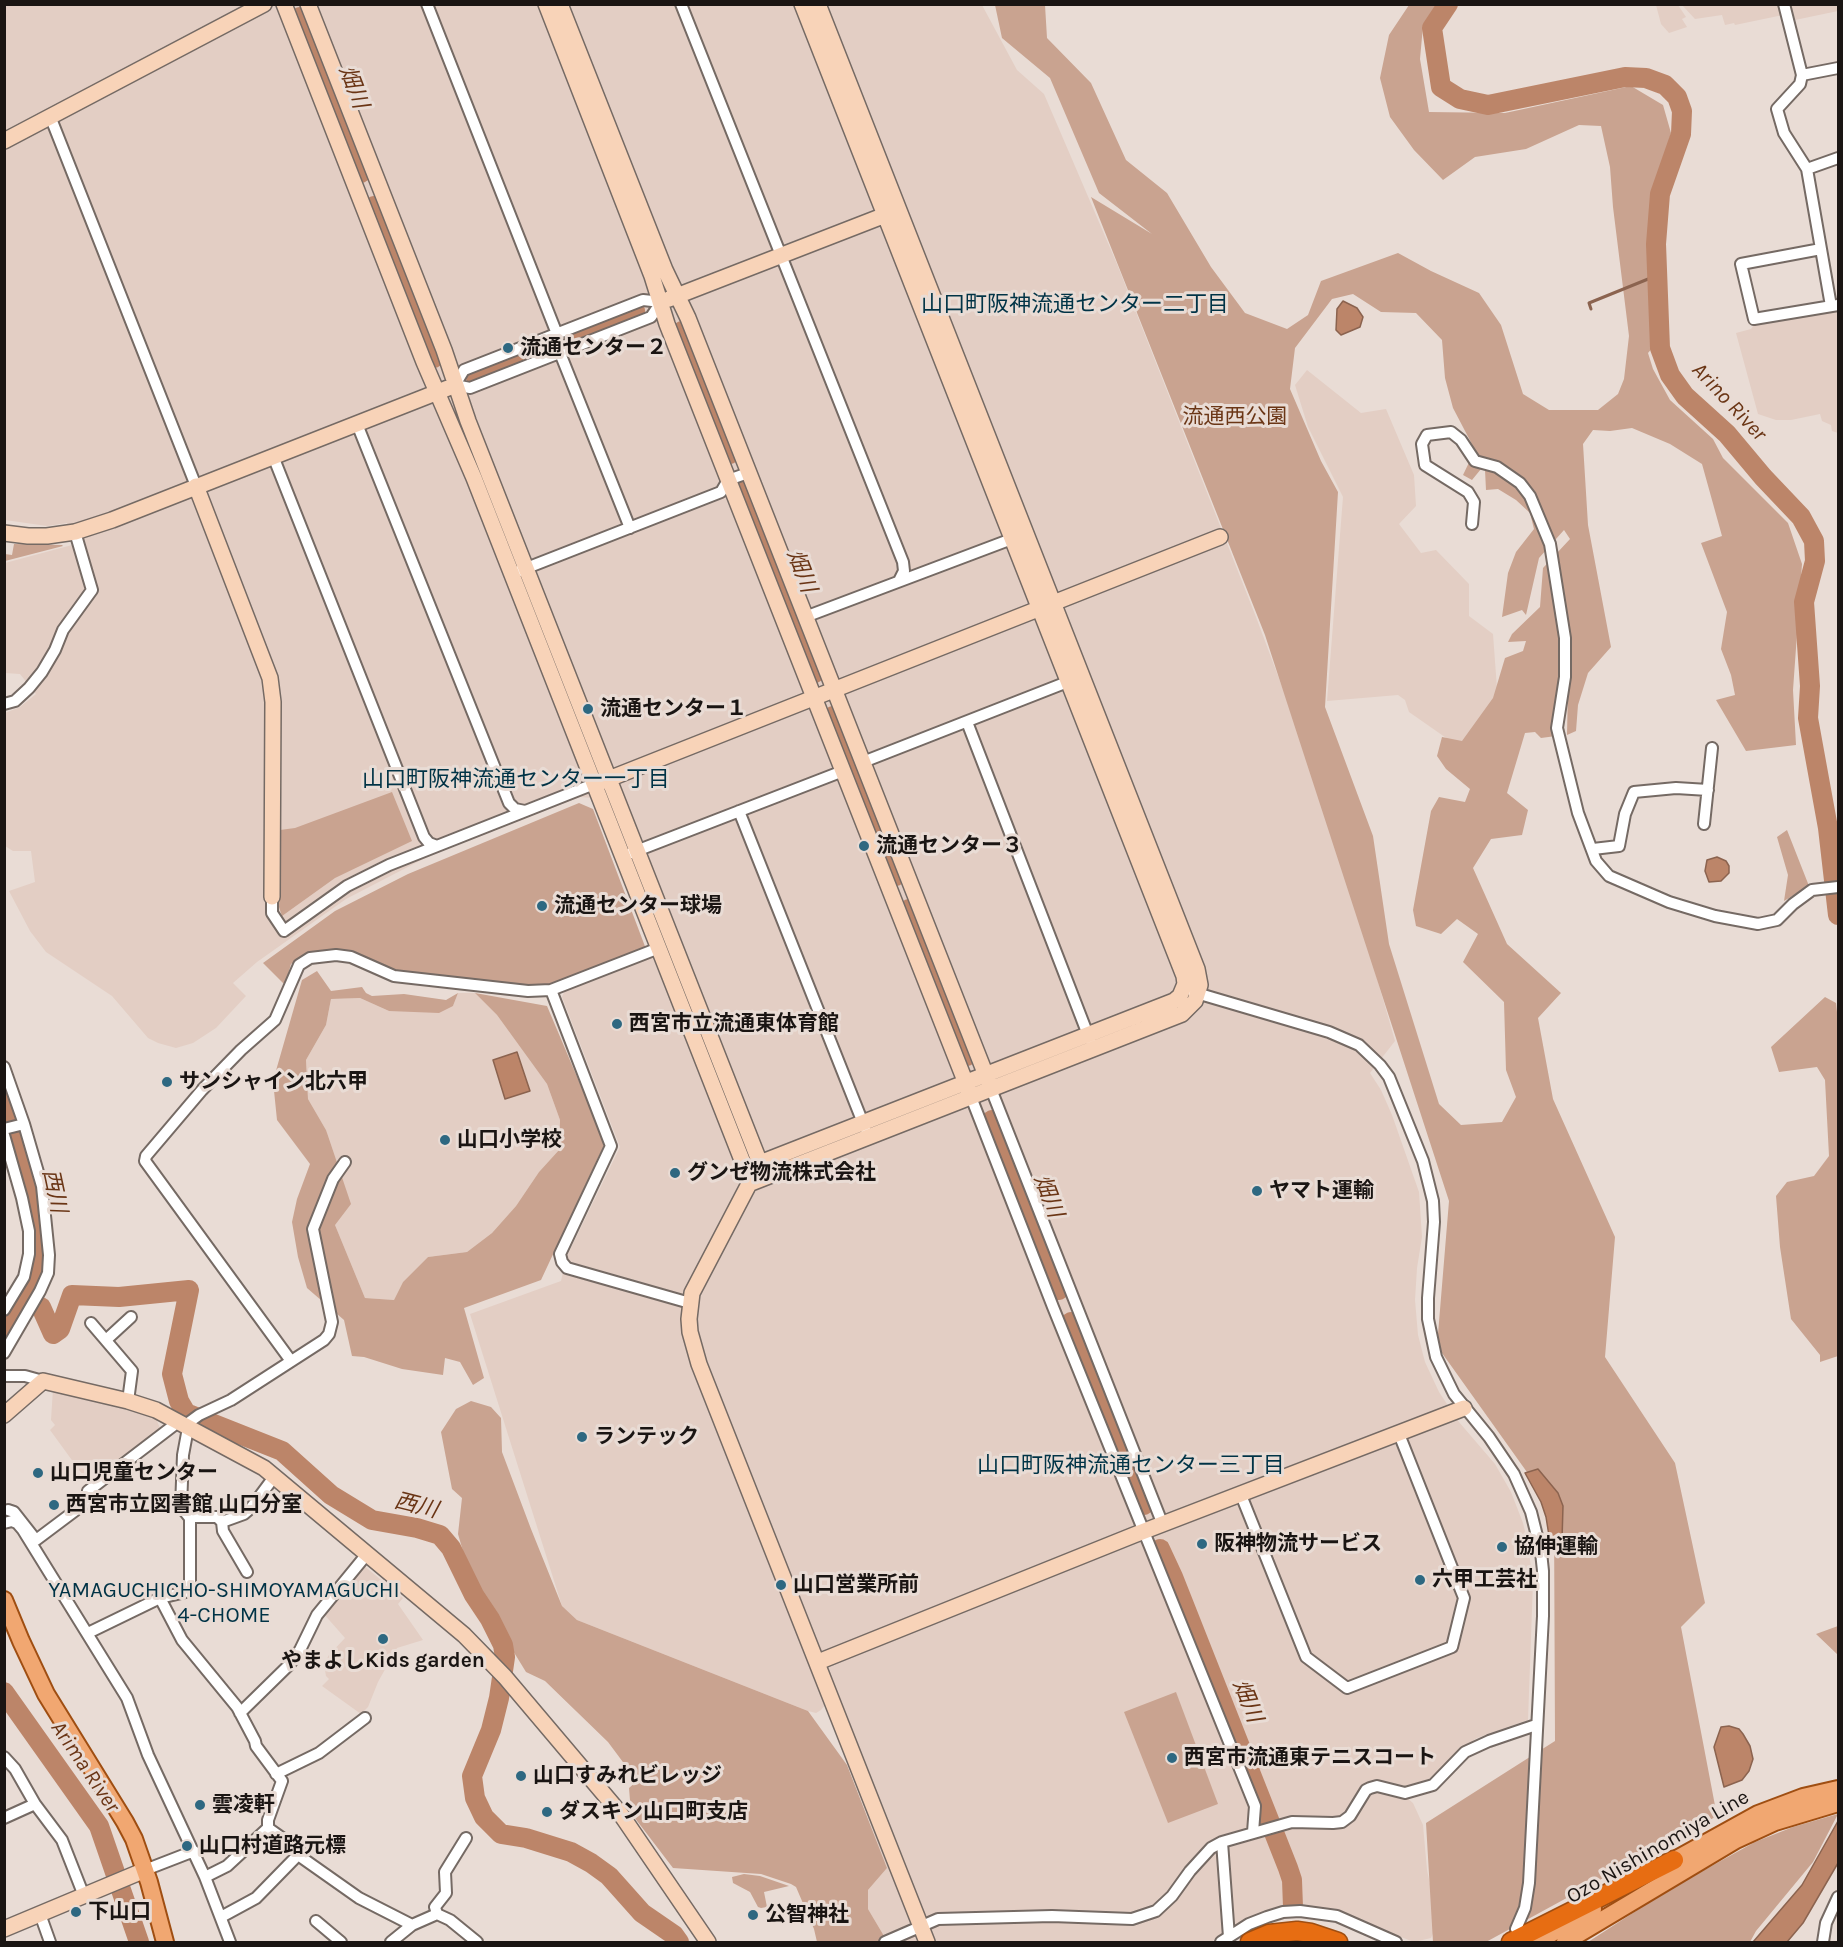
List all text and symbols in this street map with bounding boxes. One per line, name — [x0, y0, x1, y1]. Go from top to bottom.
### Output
water label: 畑川 — [333, 62, 373, 112]
district label: 山口町阪神流通センター二丁目 — [921, 292, 1229, 318]
place label: 流通センター２ — [520, 335, 667, 361]
marker: 流通センター２ — [501, 341, 515, 355]
water label: Arino River — [1686, 357, 1772, 447]
park label: 流通西公園 — [1183, 404, 1287, 430]
water label: 畑川 — [781, 546, 821, 596]
place label: 流通センター１ — [600, 696, 747, 722]
marker: 流通センター１ — [581, 702, 595, 716]
district label: 山口町阪神流通センター一丁目 — [362, 767, 670, 793]
place label: 流通センター３ — [876, 833, 1023, 859]
marker: 流通センター３ — [857, 839, 871, 853]
place label: 流通センター球場 — [554, 893, 722, 919]
marker: 流通センター球場 — [535, 899, 549, 913]
place label: 西宮市立流通東体育館 — [629, 1011, 839, 1037]
marker: 西宮市立流通東体育館 — [610, 1017, 624, 1031]
place label: サンシャイン北六甲 — [179, 1069, 368, 1095]
marker: サンシャイン北六甲 — [160, 1075, 174, 1089]
place label: 山口小学校 — [457, 1127, 562, 1153]
marker: 山口小学校 — [438, 1133, 452, 1147]
place label: グンゼ物流株式会社 — [687, 1160, 876, 1186]
marker: グンゼ物流株式会社 — [668, 1166, 682, 1180]
water label: 西川 — [37, 1167, 71, 1215]
water label: 畑川 — [1028, 1171, 1068, 1221]
place label: ヤマト運輸 — [1269, 1178, 1374, 1204]
marker: ヤマト運輸 — [1250, 1184, 1264, 1198]
place label: ランテック — [594, 1424, 699, 1450]
marker: ランテック — [575, 1430, 589, 1444]
district label: 山口町阪神流通センター三丁目 — [977, 1453, 1285, 1479]
place label: 山口児童センター — [50, 1460, 218, 1486]
marker: 山口児童センター — [31, 1466, 45, 1480]
water label: 西川 — [391, 1488, 441, 1524]
place label: 西宮市立図書館 山口分室 — [66, 1492, 302, 1518]
marker: 西宮市立図書館 山口分室 — [47, 1498, 61, 1512]
place label: 阪神物流サービス — [1214, 1531, 1382, 1557]
place label: 協伸運輸 — [1514, 1534, 1598, 1560]
marker: 阪神物流サービス — [1195, 1537, 1209, 1551]
marker: 協伸運輸 — [1495, 1540, 1509, 1554]
place label: 六甲工芸社 — [1432, 1567, 1537, 1593]
place label: 山口営業所前 — [793, 1572, 919, 1598]
marker: 六甲工芸社 — [1413, 1573, 1427, 1587]
district label: YAMAGUCHICHO-SHIMOYAMAGUCHI 4-CHOME — [28, 1578, 420, 1630]
marker: 山口営業所前 — [774, 1578, 788, 1592]
marker: やまよしKids garden — [376, 1632, 390, 1646]
place label: やまよしKids garden — [281, 1648, 485, 1674]
water label: 畑川 — [1227, 1676, 1267, 1726]
water label: Arima River — [45, 1716, 125, 1818]
place label: 西宮市流通東テニスコート — [1184, 1745, 1436, 1771]
marker: 西宮市流通東テニスコート — [1165, 1751, 1179, 1765]
place label: 山口すみれビレッジ — [533, 1763, 722, 1789]
marker: 山口すみれビレッジ — [514, 1769, 528, 1783]
street label: Ozo Nishinomiya Line — [1562, 1784, 1754, 1910]
place label: 雲凌軒 — [212, 1792, 275, 1818]
marker: 雲凌軒 — [193, 1798, 207, 1812]
place label: ダスキン山口町支店 — [559, 1799, 748, 1825]
marker: ダスキン山口町支店 — [540, 1805, 554, 1819]
place label: 山口村道路元標 — [199, 1833, 346, 1859]
marker: 山口村道路元標 — [180, 1839, 194, 1853]
place label: 下山口 — [88, 1899, 151, 1925]
place label: 公智神社 — [765, 1902, 849, 1928]
marker: 下山口 — [69, 1905, 83, 1919]
marker: 公智神社 — [746, 1908, 760, 1922]

